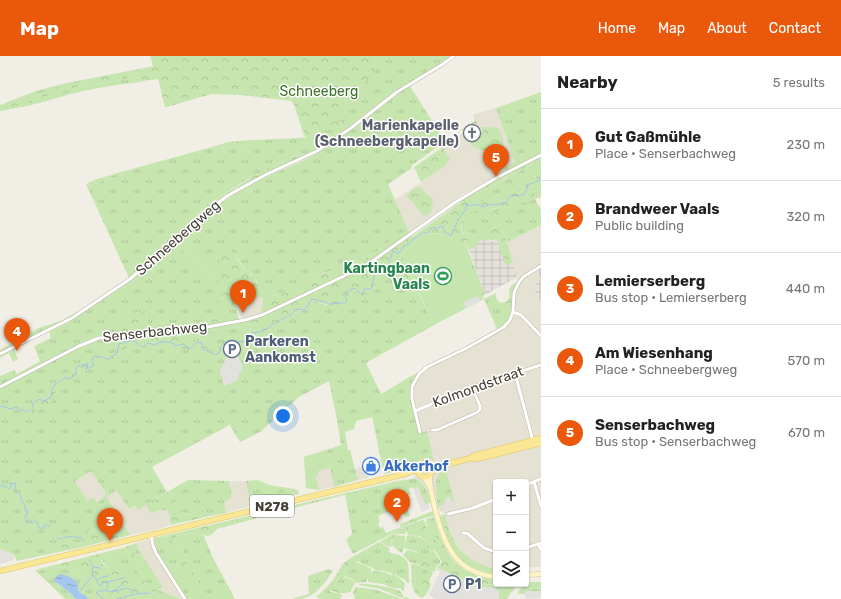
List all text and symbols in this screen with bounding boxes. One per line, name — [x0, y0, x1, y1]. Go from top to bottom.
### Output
text: Map — [20, 17, 59, 40]
text: Home — [598, 20, 636, 37]
text: Map — [658, 20, 685, 37]
text: About — [707, 20, 747, 37]
text: Contact — [769, 20, 821, 37]
text: Nearby — [557, 72, 618, 92]
text: 5 results — [773, 75, 825, 90]
park label: Schneeberg — [280, 83, 358, 100]
place label: Marienkapelle (Schneebergkapelle) — [315, 117, 459, 150]
church icon: Marienkapelle (Schneebergkapelle) — [462, 123, 482, 143]
text: Gut Gaßmühle — [595, 128, 701, 146]
text: 1 — [567, 137, 573, 152]
text: 230 m — [787, 137, 825, 152]
pin: 5 — [483, 144, 509, 177]
text: Place · Senserbachweg — [595, 146, 736, 161]
street label: Schneebergweg — [132, 197, 224, 279]
text: Brandweer Vaals — [595, 200, 719, 218]
text: 2 — [566, 209, 574, 224]
text: 320 m — [787, 209, 825, 224]
text: Public building — [595, 218, 684, 233]
place label: Kartingbaan Vaals — [343, 260, 430, 293]
sports icon: Kartingbaan Vaals — [433, 266, 453, 286]
text: Lemierserberg — [595, 272, 705, 290]
pin: 1 — [230, 280, 256, 313]
text: 3 — [566, 281, 574, 296]
text: 440 m — [786, 281, 825, 296]
text: Bus stop · Lemierserberg — [595, 290, 747, 305]
pin: 4 — [4, 318, 30, 351]
street label: Senserbachweg — [102, 318, 208, 346]
place label: Parkeren Aankomst — [245, 333, 316, 366]
parking icon: Parkeren Aankomst — [222, 339, 242, 359]
text: Am Wiesenhang — [595, 344, 713, 362]
text: 4 — [566, 353, 574, 368]
text: 570 m — [788, 353, 825, 368]
text: Place · Schneebergweg — [595, 362, 737, 377]
street label: Kolmondstraat — [430, 363, 526, 411]
your location — [273, 406, 293, 426]
text: Senserbachweg — [595, 416, 715, 434]
text: 5 — [566, 425, 574, 440]
text: 670 m — [788, 425, 825, 440]
text: Bus stop · Senserbachweg — [595, 434, 756, 449]
shop icon: Akkerhof — [361, 456, 381, 476]
place label: Akkerhof — [384, 458, 449, 475]
map controls — [493, 479, 529, 587]
button: + — [493, 479, 529, 515]
pin: 2 — [384, 489, 410, 522]
road number: N278 — [250, 495, 294, 517]
pin: 3 — [97, 508, 123, 541]
button: − — [493, 515, 529, 551]
button: layers — [493, 551, 529, 587]
parking icon: P1 — [442, 574, 462, 594]
place label: P1 — [465, 576, 481, 593]

